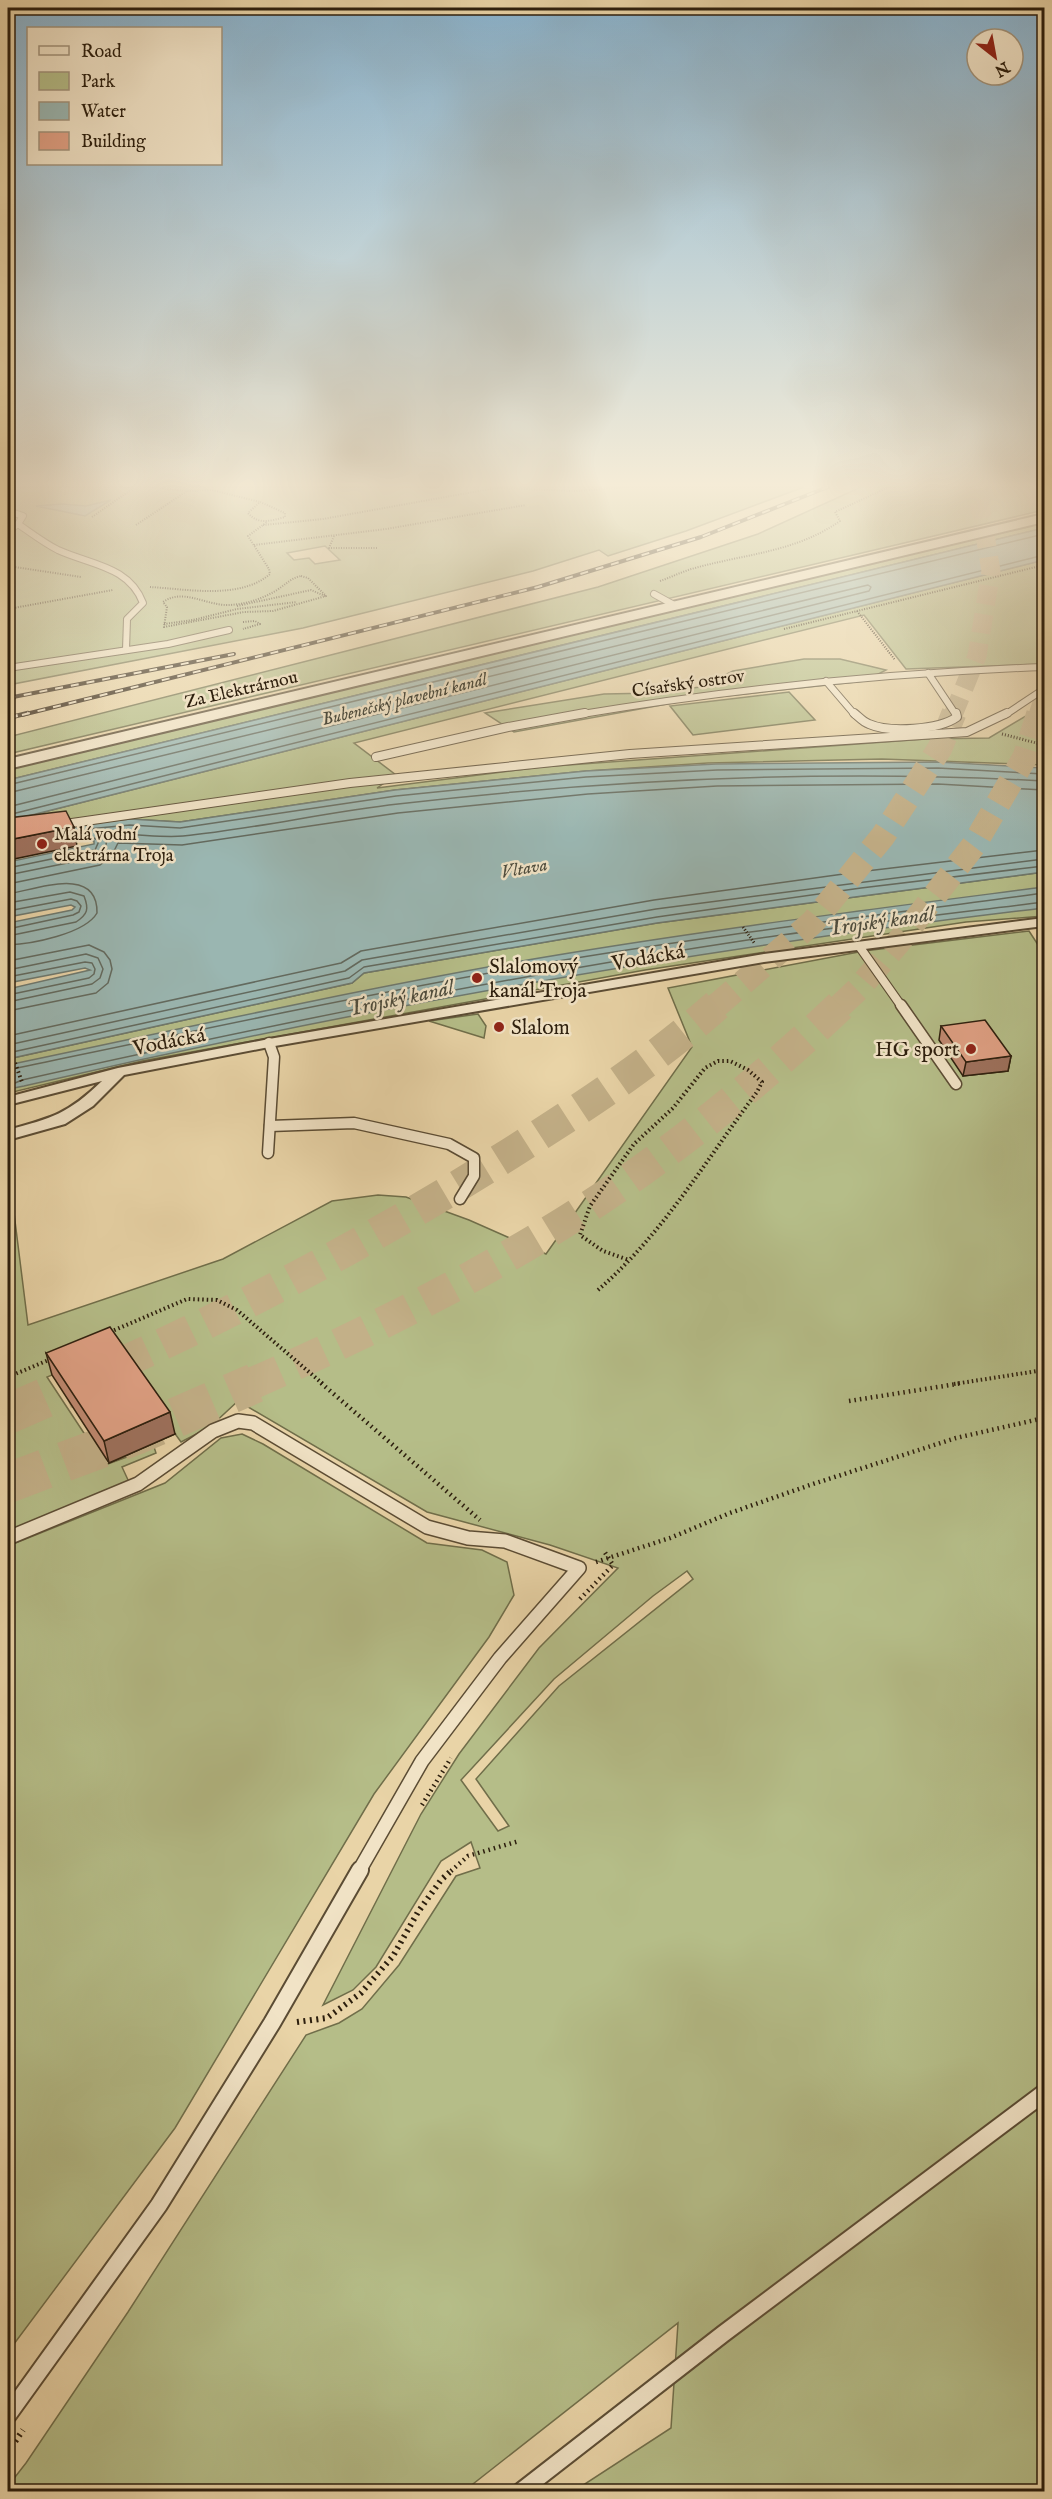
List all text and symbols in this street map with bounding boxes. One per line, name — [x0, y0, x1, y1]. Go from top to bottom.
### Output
legend — [27, 27, 222, 165]
north arrow — [965, 27, 1025, 87]
text: Road — [81, 41, 122, 64]
text: N — [990, 55, 1014, 80]
text: Park — [81, 71, 116, 94]
text: Water — [81, 101, 126, 124]
text: Building — [81, 131, 146, 154]
street label: Císařský ostrov — [630, 665, 747, 704]
street label: Za Elektrárnou — [183, 666, 300, 715]
water label: Bubenečský plavební kanál — [320, 668, 491, 732]
place label: Malá vodní elektrárna Troja — [54, 824, 174, 868]
marker: Malá vodní elektrárna Troja — [35, 837, 49, 851]
water label: Vltava — [499, 854, 549, 885]
water label: Trojský kanál — [825, 900, 938, 943]
street label: Vodácká — [609, 939, 688, 978]
place label: Slalomový kanál Troja — [489, 954, 588, 1005]
marker: Slalomový kanál Troja — [470, 971, 484, 985]
water label: Trojský kanál — [345, 974, 458, 1024]
place label: Slalom — [511, 1015, 570, 1042]
marker: Slalom — [492, 1020, 506, 1034]
street label: Vodácká — [130, 1022, 209, 1063]
place label: HG sport — [875, 1037, 959, 1064]
marker: HG sport — [964, 1042, 978, 1056]

